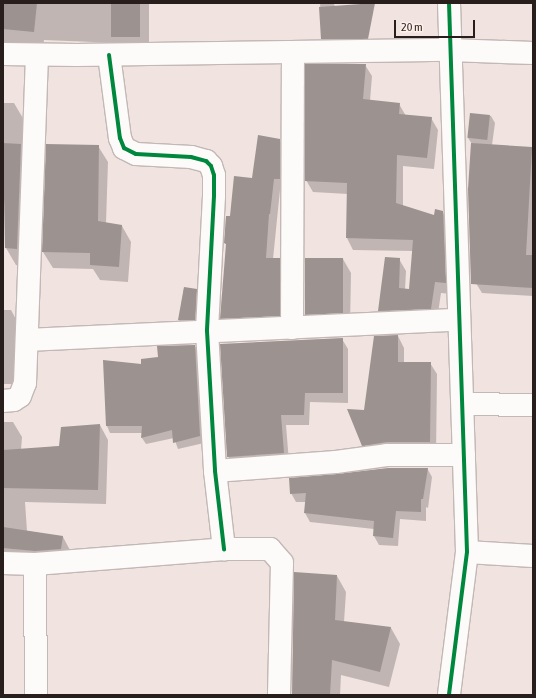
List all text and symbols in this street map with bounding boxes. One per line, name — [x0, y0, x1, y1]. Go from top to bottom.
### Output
scale bar — [396, 12, 477, 38]
text: 20 m — [401, 20, 423, 34]

